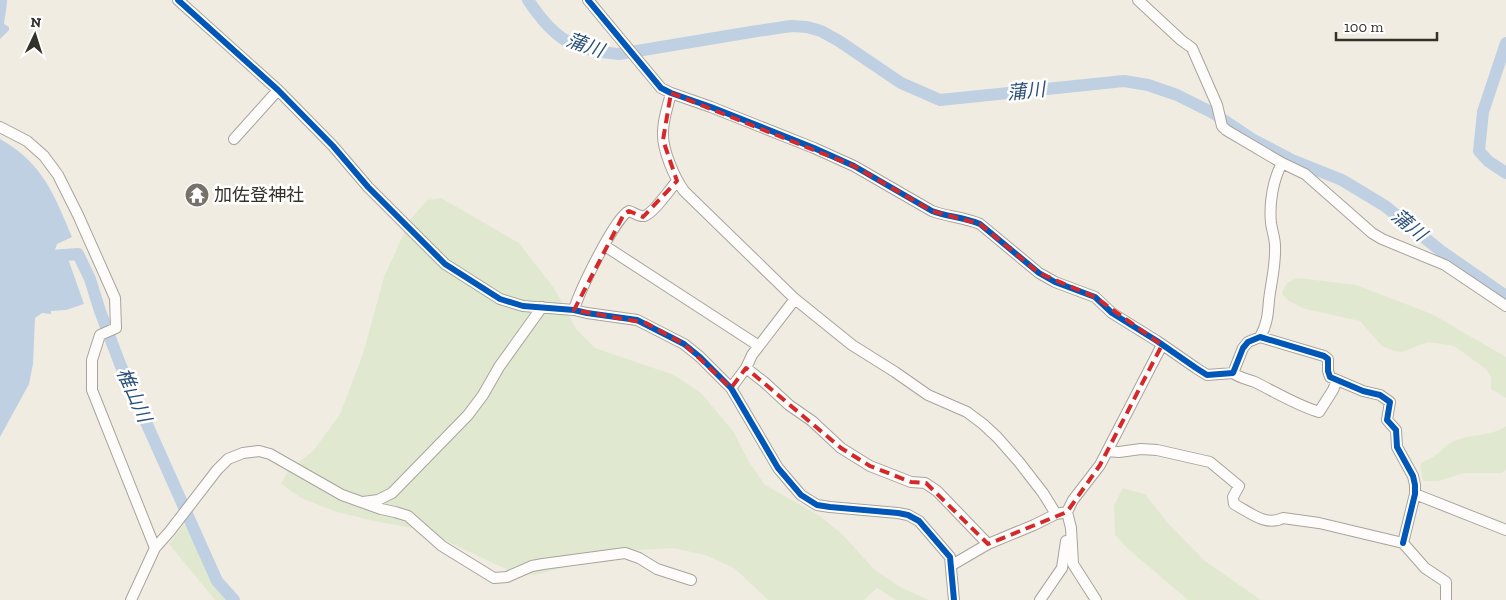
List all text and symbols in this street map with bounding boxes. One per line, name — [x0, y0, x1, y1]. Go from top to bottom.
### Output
north arrow — [10, 10, 60, 60]
scale bar — [1336, 10, 1437, 42]
text: N — [30, 14, 42, 31]
text: 100 m — [1344, 18, 1383, 36]
water label: 蒲川 — [563, 28, 609, 63]
water label: 蒲川 — [1006, 77, 1048, 104]
temple icon: 加佐登神社 — [184, 182, 210, 208]
place label: 加佐登神社 — [214, 184, 304, 206]
water label: 蒲川 — [1387, 204, 1433, 247]
water label: 椎山川 — [112, 364, 157, 428]

